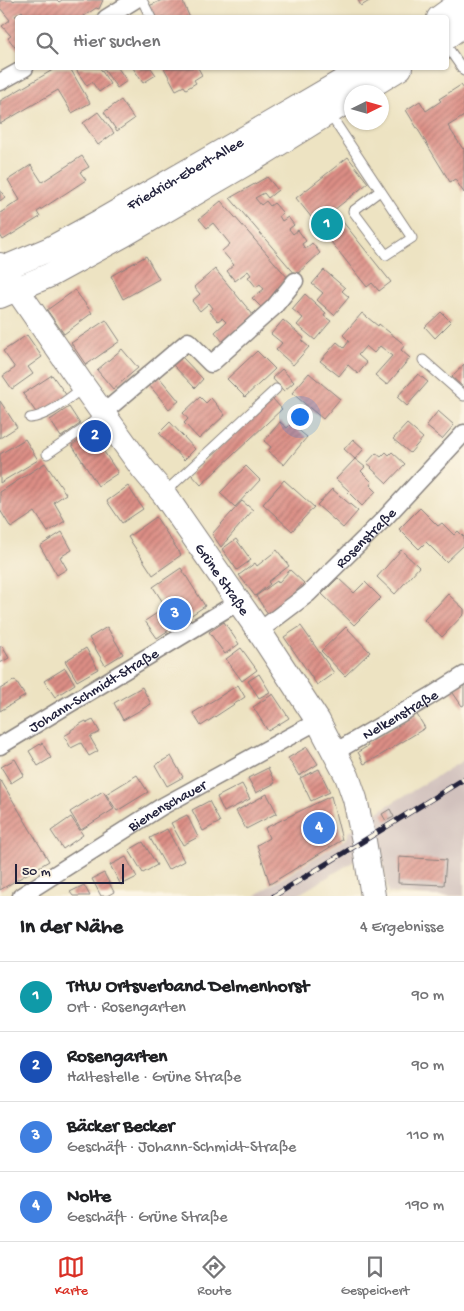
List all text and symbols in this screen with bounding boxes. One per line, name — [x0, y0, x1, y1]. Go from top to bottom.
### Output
search box — [15, 15, 449, 70]
icon: search — [33, 29, 61, 57]
text: Hier suchen — [73, 31, 160, 54]
north arrow — [344, 85, 389, 130]
street label: Friedrich-Ebert-Allee — [123, 134, 247, 216]
pin: 1 — [311, 205, 343, 243]
your location — [287, 404, 313, 430]
pin: 2 — [79, 417, 111, 455]
street label: Rosenstraße — [333, 505, 401, 573]
street label: Grüne Straße — [190, 540, 253, 620]
pin: 3 — [159, 595, 191, 633]
street label: Johann-Schmidt-Straße — [26, 645, 163, 737]
street label: Nelkenstraße — [360, 686, 442, 745]
street label: Bienenschauer — [124, 776, 212, 837]
pin: 4 — [303, 809, 335, 847]
scale bar — [15, 861, 124, 884]
text: 50 m — [22, 864, 51, 881]
text: In der Nähe — [20, 916, 123, 941]
text: 4 Ergebnisse — [360, 919, 444, 938]
text: THW Ortsverband Delmenhorst — [67, 976, 309, 999]
text: 1 — [33, 987, 39, 1006]
text: 90 m — [412, 987, 444, 1006]
text: Ort · Rosengarten — [67, 999, 186, 1018]
text: Rosengarten — [67, 1046, 167, 1069]
text: 2 — [32, 1057, 40, 1076]
text: 90 m — [412, 1057, 444, 1076]
text: Haltestelle · Grüne Straße — [67, 1069, 241, 1088]
text: Bäcker Becker — [67, 1116, 174, 1139]
text: 3 — [32, 1127, 40, 1146]
text: 110 m — [407, 1127, 444, 1146]
text: Geschäft · Johann-Schmidt-Straße — [67, 1139, 296, 1158]
text: Nolte — [67, 1186, 111, 1209]
text: 4 — [32, 1197, 40, 1216]
text: 190 m — [405, 1197, 444, 1216]
text: Geschäft · Grüne Straße — [67, 1209, 228, 1228]
tab: Karte — [55, 1253, 88, 1300]
tab: Route — [197, 1253, 231, 1300]
tab: Gespeichert — [341, 1253, 409, 1300]

